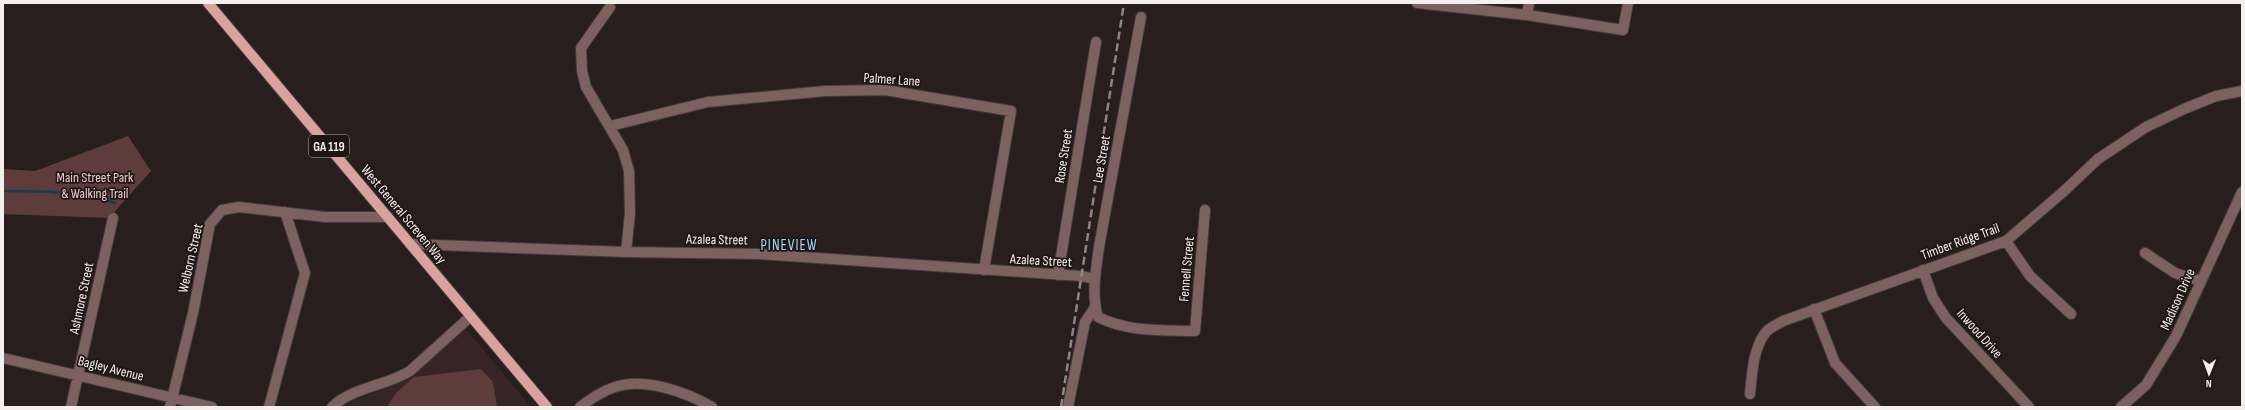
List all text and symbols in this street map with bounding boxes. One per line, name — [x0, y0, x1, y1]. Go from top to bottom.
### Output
street label: Palmer Lane — [863, 69, 921, 90]
street label: Rose Street — [1051, 128, 1076, 184]
street label: Lee Street — [1089, 134, 1114, 184]
road number: GA 119 — [309, 135, 349, 157]
street label: West General Screven Way — [357, 161, 450, 268]
park label: Main Street Park & Walking Trail — [57, 169, 134, 202]
street label: Timber Ridge Trail — [1919, 219, 2002, 264]
street label: Welborn Street — [174, 222, 207, 294]
street label: Azalea Street — [685, 230, 748, 249]
district label: PINEVIEW — [761, 236, 817, 255]
street label: Fennell Street — [1175, 236, 1198, 302]
street label: Azalea Street — [1009, 250, 1072, 271]
street label: Ashmore Street — [65, 261, 97, 337]
street label: Madison Drive — [2156, 266, 2199, 333]
street label: Inwood Drive — [1953, 305, 2006, 362]
street label: Bagley Avenue — [76, 352, 146, 385]
north arrow — [2189, 354, 2229, 394]
text: N — [2206, 377, 2212, 390]

